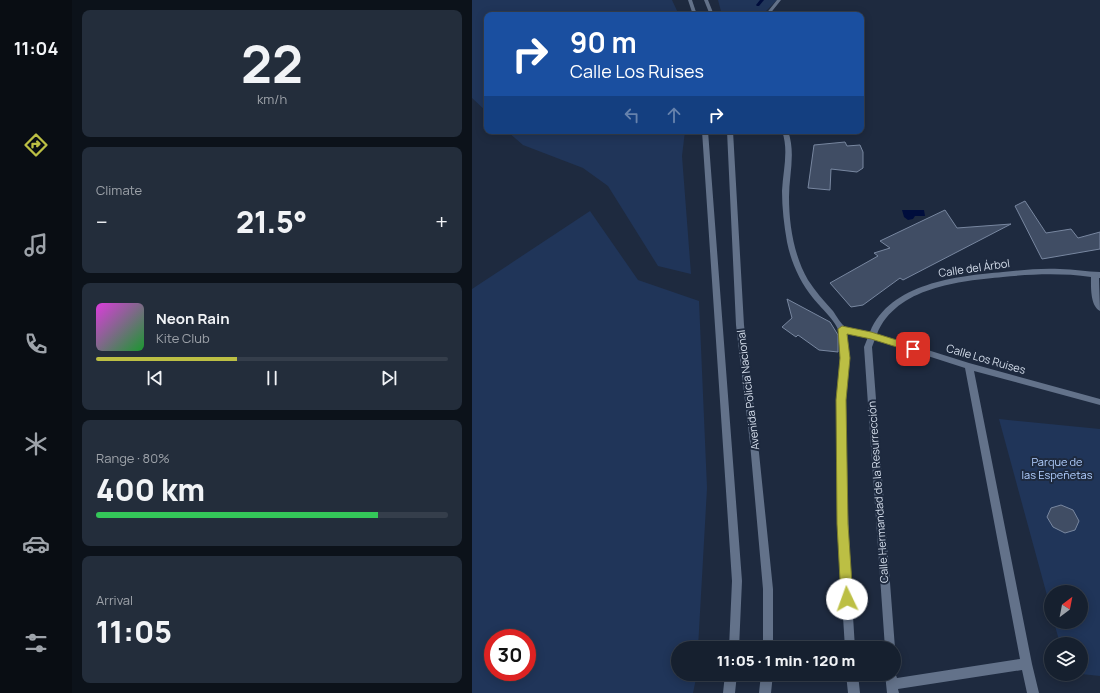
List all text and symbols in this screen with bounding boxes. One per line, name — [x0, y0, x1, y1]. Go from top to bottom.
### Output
text: 90 m — [570, 23, 637, 61]
text: 22 — [241, 28, 303, 99]
icon: right — [504, 28, 556, 80]
text: 11:04 — [14, 36, 58, 60]
text: Calle Los Ruises — [570, 59, 704, 83]
text: km/h — [257, 90, 287, 108]
icon: left — [621, 104, 643, 126]
icon: ahead — [663, 104, 685, 126]
icon: right — [705, 104, 727, 126]
icon: directions — [22, 131, 50, 159]
text: Climate — [96, 181, 142, 199]
text: 21.5° — [236, 201, 307, 242]
text: − — [96, 207, 108, 237]
text: + — [435, 207, 448, 237]
icon: music — [22, 231, 50, 259]
street label: Calle del Árbol — [937, 255, 1011, 280]
text: Neon Rain — [156, 308, 230, 329]
text: Kite Club — [156, 329, 210, 347]
street label: Avenida Policía Nacional — [733, 329, 762, 451]
icon: phone — [22, 330, 50, 358]
pin — [896, 332, 930, 366]
icon: arrive — [902, 338, 924, 360]
street label: Calle Los Ruises — [945, 340, 1028, 377]
icon: previous — [144, 367, 166, 389]
icon: pause — [261, 367, 283, 389]
icon: next — [378, 367, 400, 389]
street label: Calle Hermandad de la Resurrección — [864, 401, 891, 584]
icon: climate — [22, 430, 50, 458]
text: Range · 80% — [96, 449, 170, 467]
park label: Parque de las Espeñetas — [1022, 454, 1093, 482]
text: 400 km — [96, 469, 205, 510]
icon: car — [22, 530, 50, 558]
position arrow — [826, 578, 868, 620]
north arrow — [1044, 585, 1088, 629]
map controls — [1044, 585, 1088, 681]
text: Arrival — [96, 591, 133, 609]
text: 11:05 — [96, 611, 172, 652]
icon: filters — [22, 629, 50, 657]
speed limit sign: 30 — [484, 629, 536, 681]
button: layers — [1044, 637, 1088, 681]
text: 11:05 · 1 min · 120 m — [717, 650, 855, 671]

